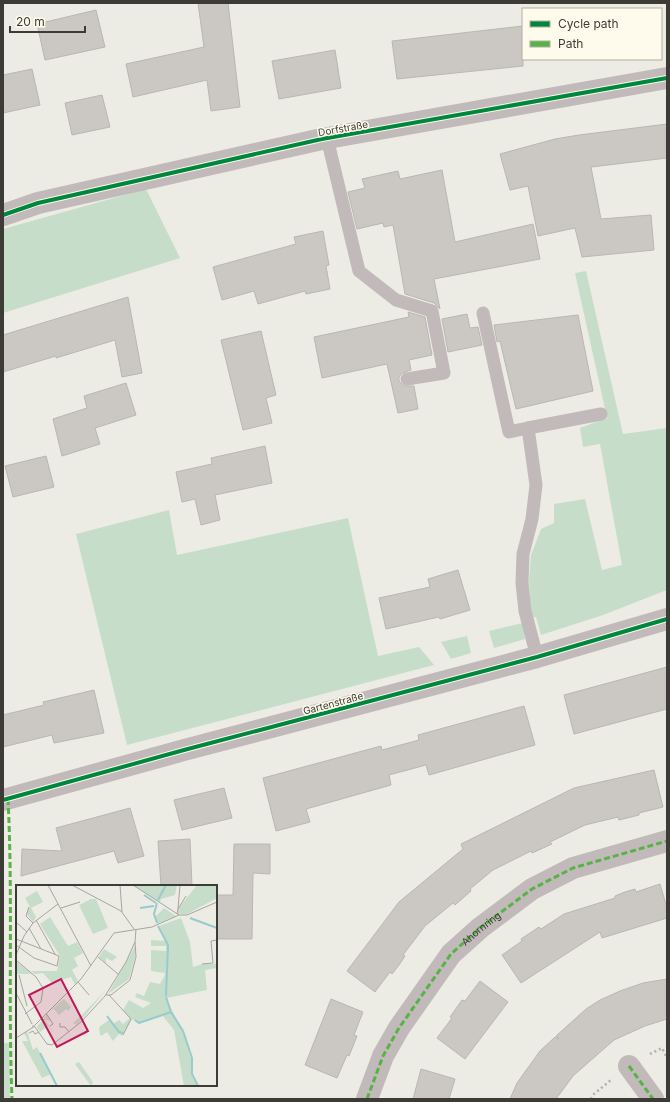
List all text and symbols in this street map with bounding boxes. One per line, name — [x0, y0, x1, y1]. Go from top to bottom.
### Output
scale bar — [10, 8, 85, 34]
legend — [522, 8, 662, 60]
text: 20 m — [16, 14, 45, 29]
text: Cycle path — [558, 16, 619, 31]
text: Path — [558, 36, 583, 51]
street label: Dorfstraße — [317, 118, 369, 138]
street label: Gartenstraße — [302, 689, 365, 717]
inset map — [16, 885, 217, 1086]
street label: Ahornring — [459, 909, 503, 948]

